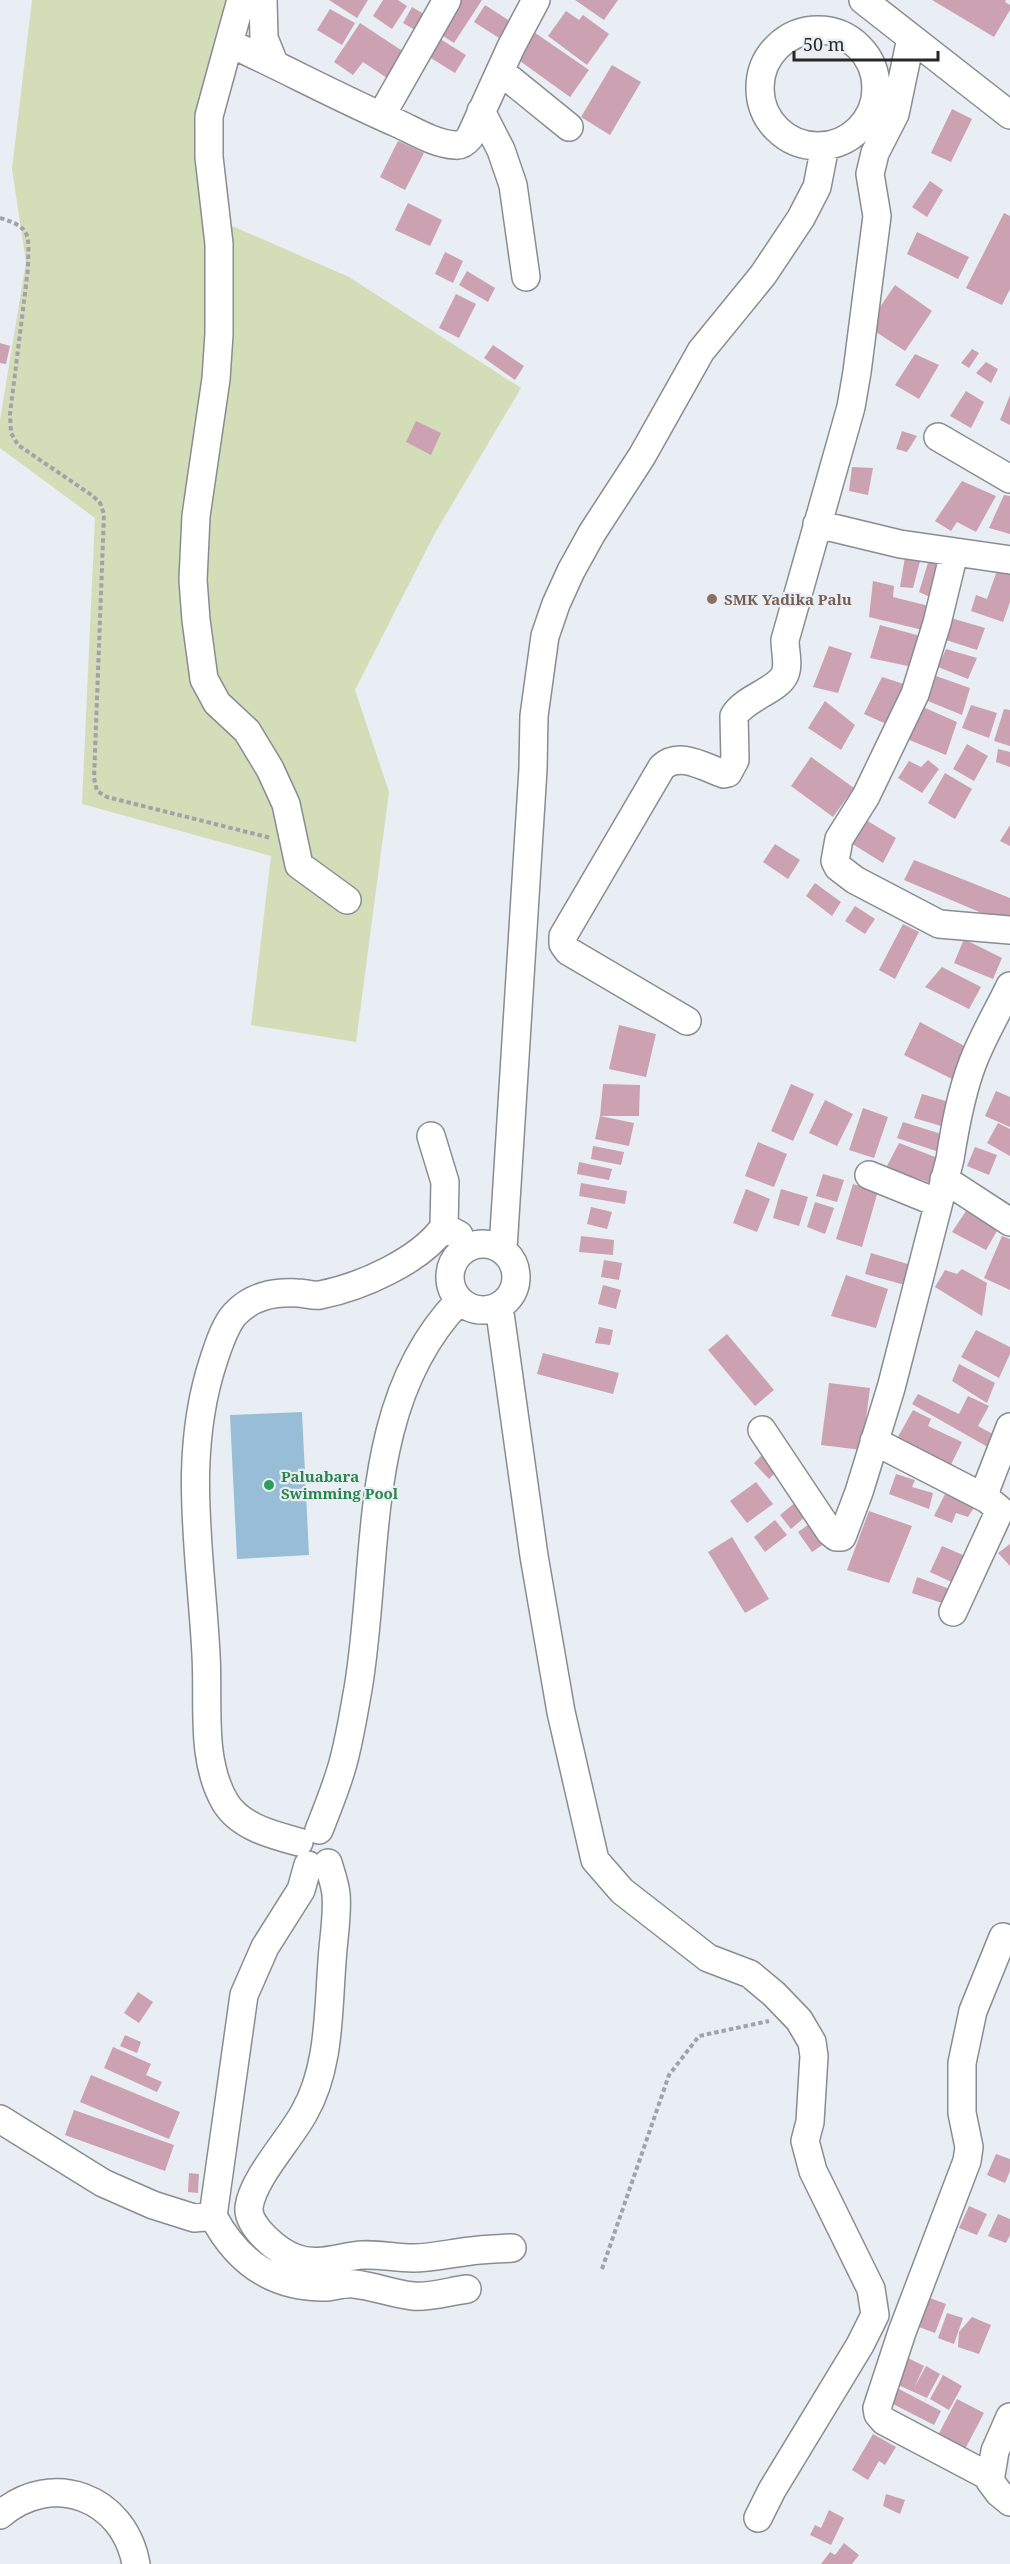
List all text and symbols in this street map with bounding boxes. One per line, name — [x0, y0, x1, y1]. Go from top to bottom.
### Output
scale bar — [794, 24, 938, 62]
text: 50 m — [803, 32, 845, 56]
place label: SMK Yadika Palu — [724, 589, 852, 609]
marker: SMK Yadika Palu — [705, 592, 719, 606]
place label: Paluabara Swimming Pool — [281, 1466, 399, 1503]
marker: Paluabara Swimming Pool — [262, 1478, 276, 1492]

